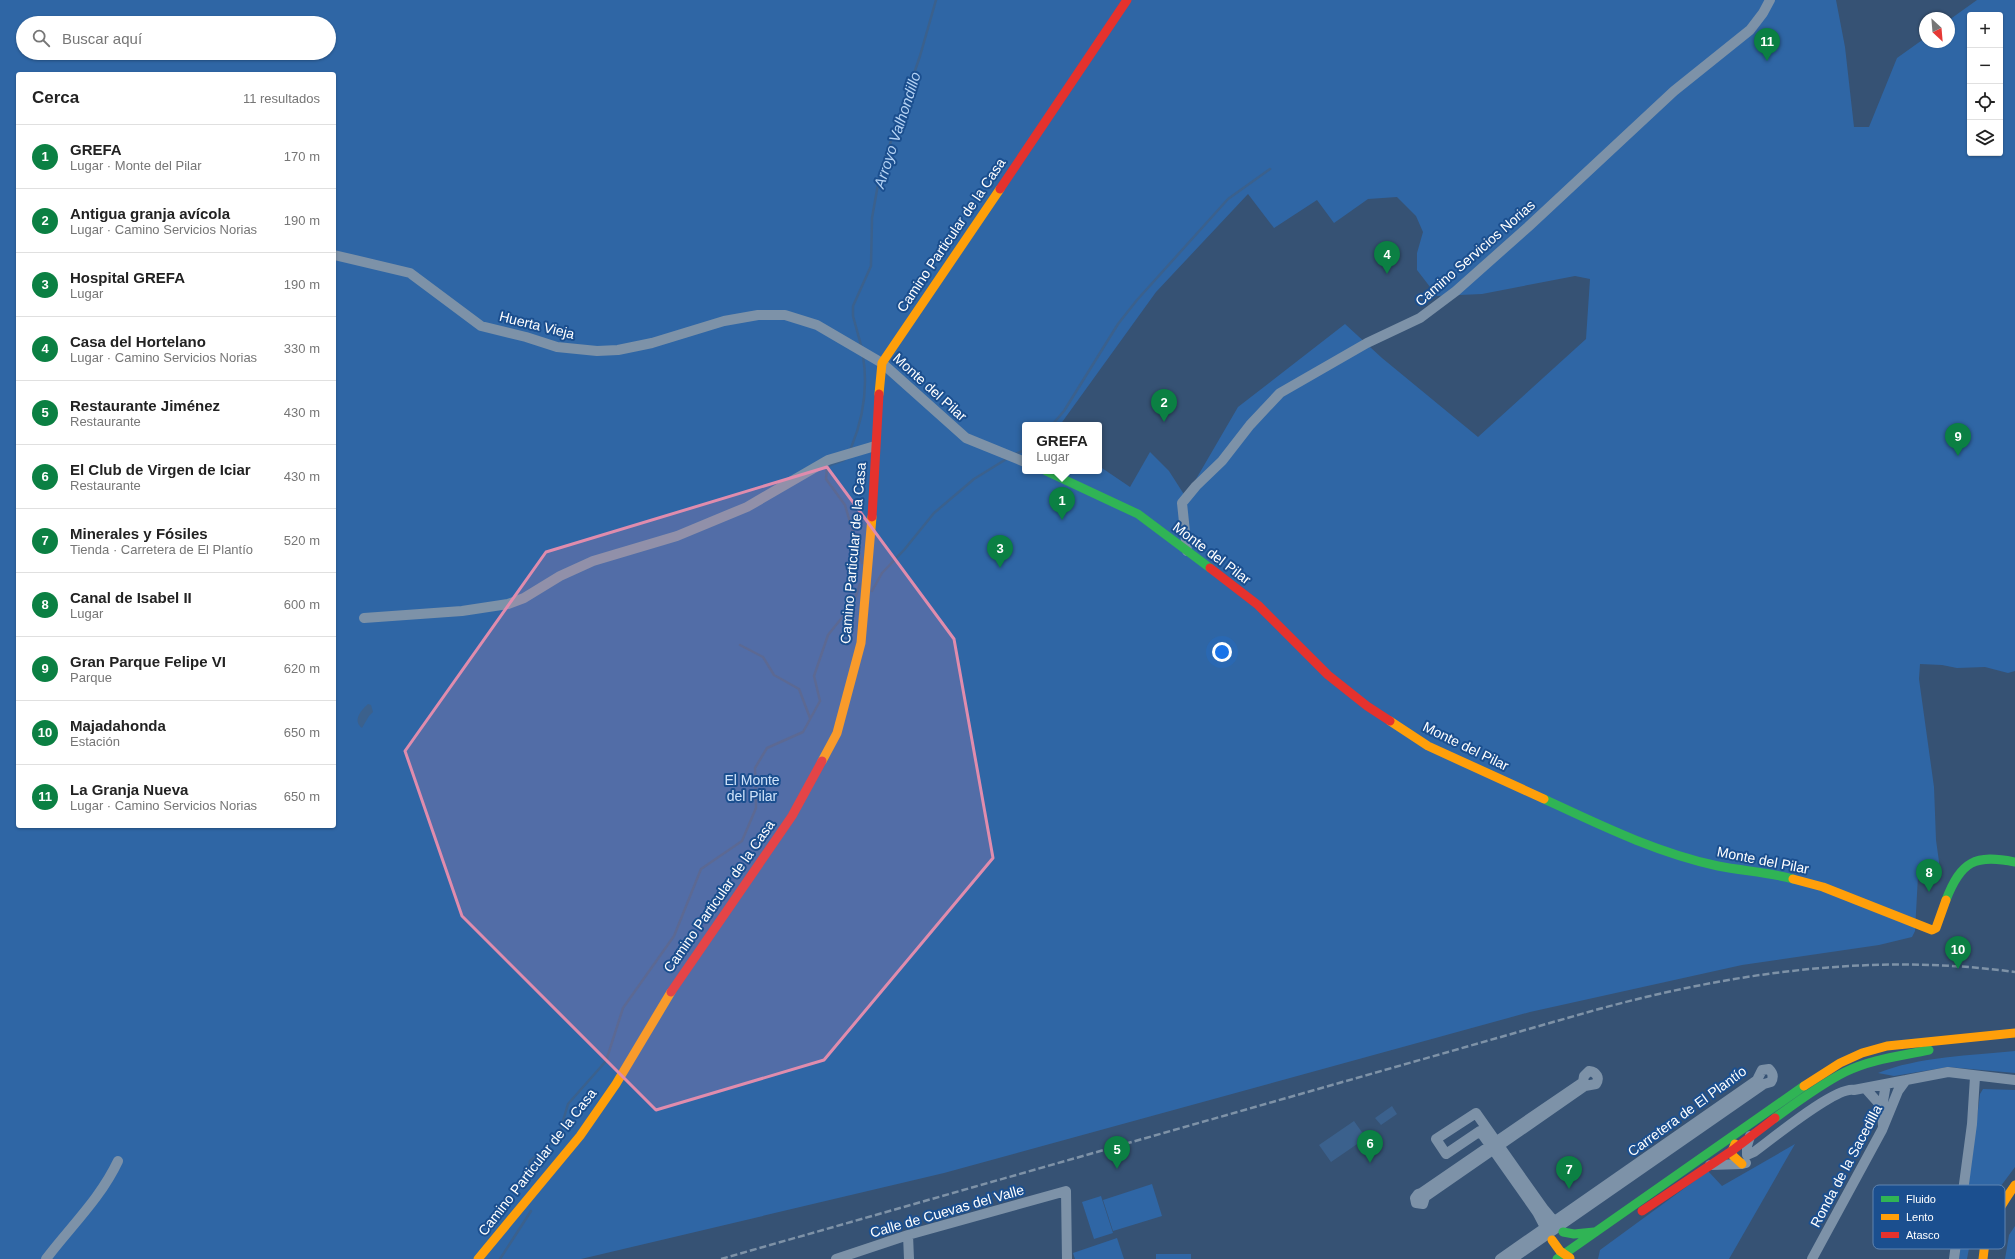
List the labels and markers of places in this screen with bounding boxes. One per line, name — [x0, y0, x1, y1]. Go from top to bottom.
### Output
pin: 11 — [1754, 28, 1780, 61]
pin: 4 — [1374, 241, 1400, 274]
pin: 2 — [1151, 389, 1177, 422]
pin: 9 — [1945, 423, 1971, 456]
pin: 1 — [1049, 487, 1075, 520]
pin: 3 — [987, 535, 1013, 568]
pin: 8 — [1916, 859, 1942, 892]
pin: 10 — [1945, 936, 1971, 969]
pin: 6 — [1357, 1130, 1383, 1163]
pin: 5 — [1104, 1136, 1130, 1169]
pin: 7 — [1556, 1156, 1582, 1189]

